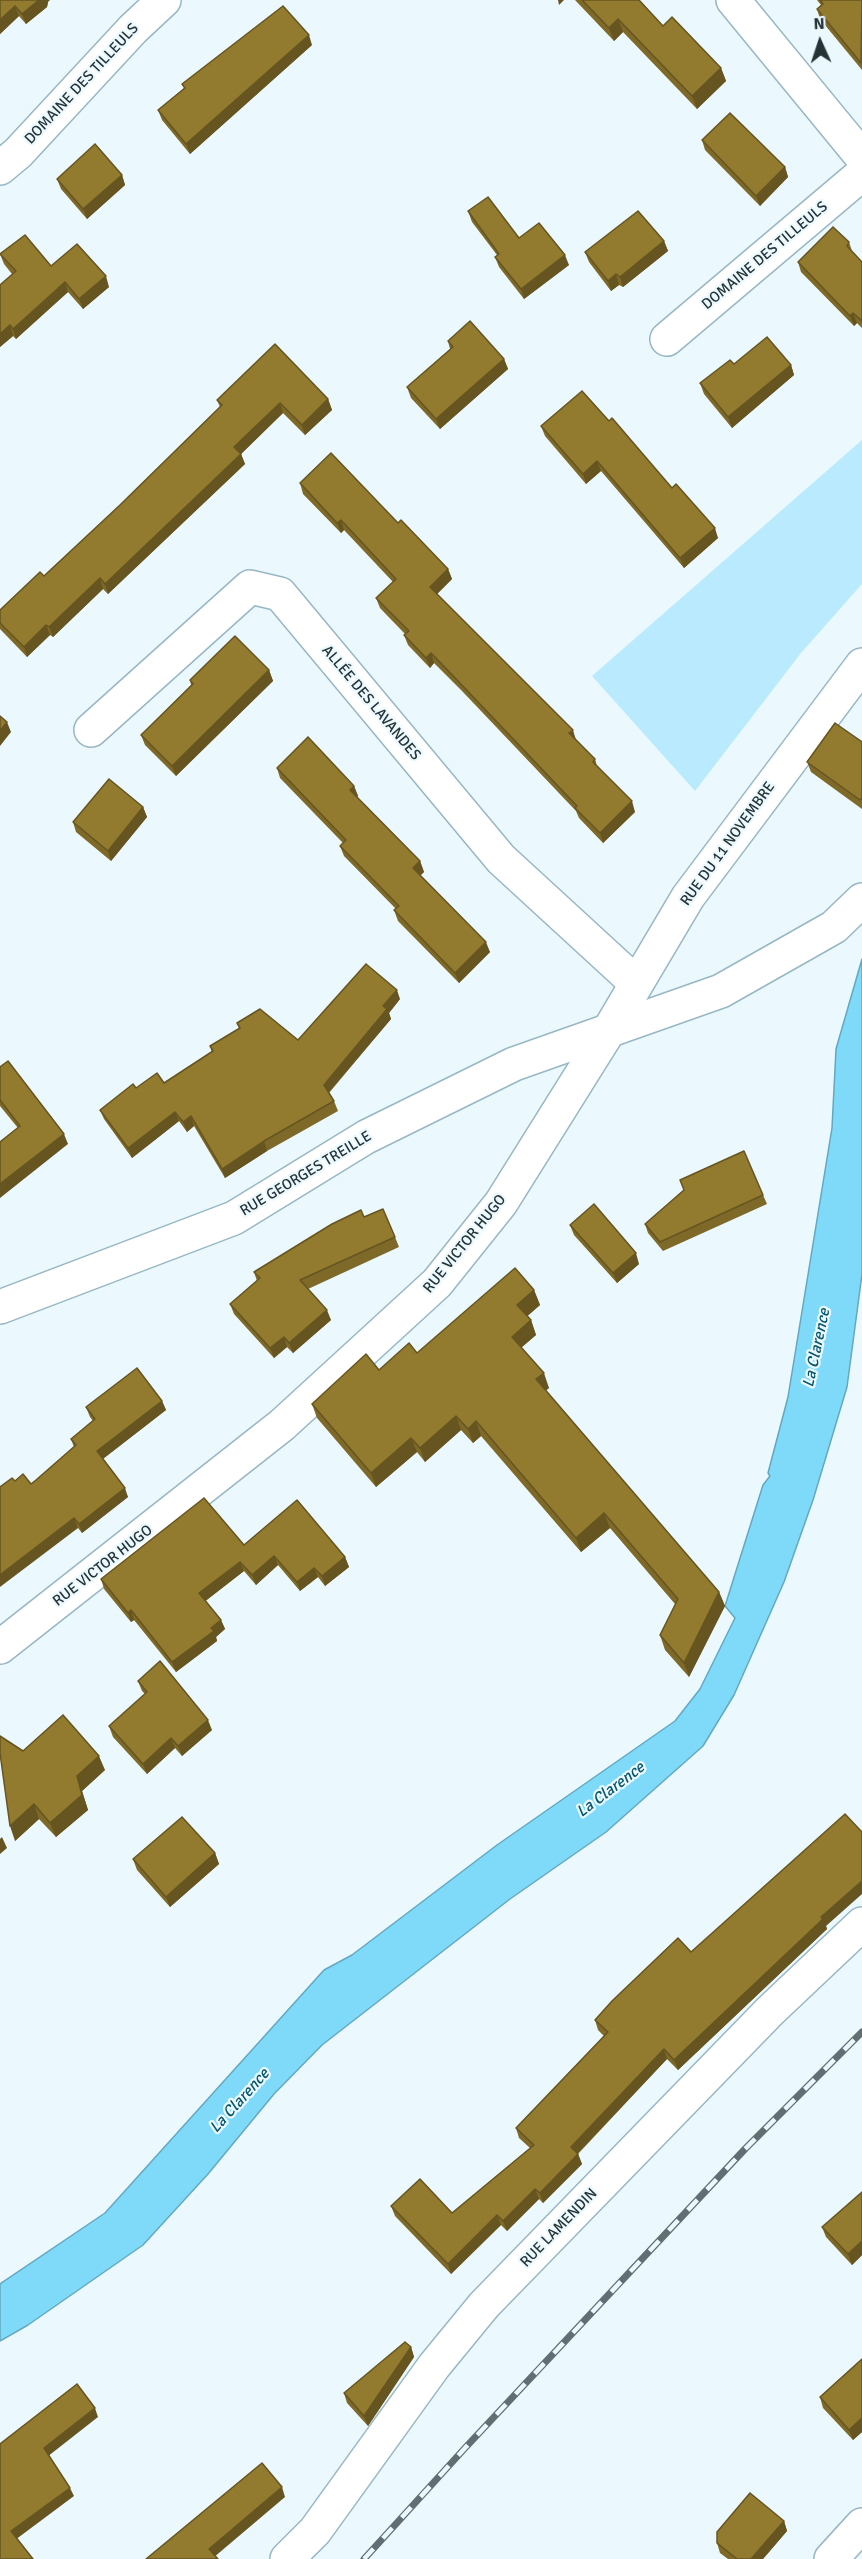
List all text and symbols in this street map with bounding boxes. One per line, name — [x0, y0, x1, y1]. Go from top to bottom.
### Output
north arrow — [790, 12, 850, 72]
text: N — [813, 14, 825, 34]
street label: DOMAINE DES TILLEULS — [21, 20, 143, 148]
street label: DOMAINE DES TILLEULS — [698, 198, 832, 314]
street label: ALLÉE DES LAVANDES — [318, 642, 424, 764]
street label: RUE DU 11 NOVEMBRE — [677, 779, 779, 909]
street label: RUE GEORGES TREILLE — [237, 1128, 375, 1220]
street label: RUE VICTOR HUGO — [420, 1191, 510, 1297]
water label: La Clarence — [799, 1307, 835, 1389]
street label: RUE VICTOR HUGO — [50, 1522, 156, 1610]
water label: La Clarence — [573, 1758, 649, 1822]
water label: La Clarence — [206, 2065, 274, 2137]
street label: RUE LAMENDIN — [517, 2185, 601, 2271]

